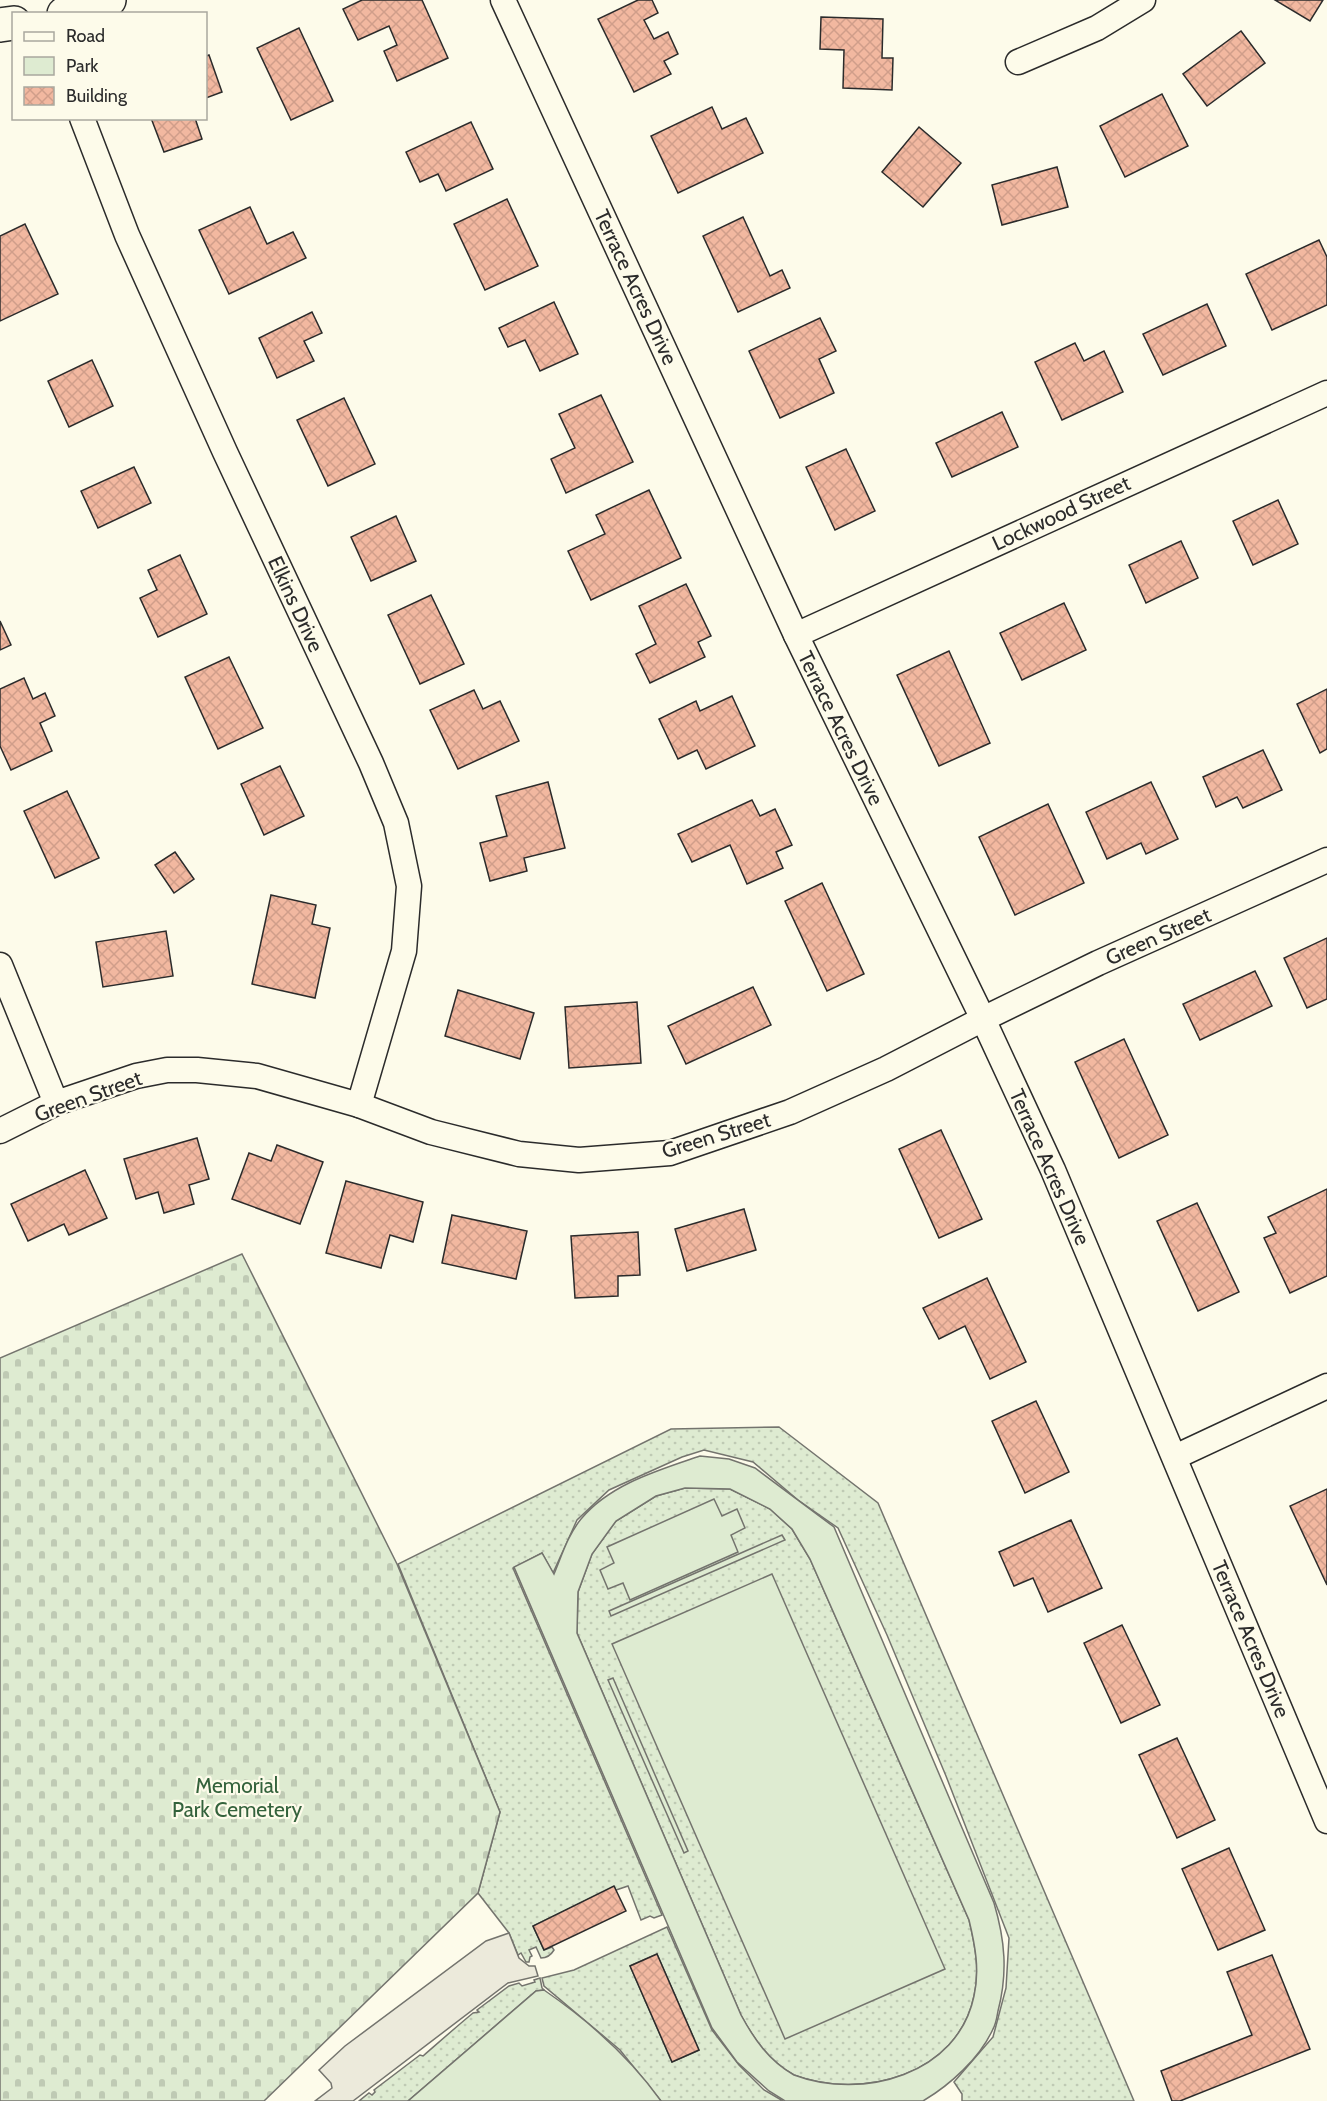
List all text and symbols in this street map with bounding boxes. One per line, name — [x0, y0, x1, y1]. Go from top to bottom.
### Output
legend — [12, 12, 207, 120]
text: Road — [66, 25, 105, 47]
text: Park — [66, 55, 99, 77]
text: Building — [66, 85, 128, 107]
street label: Terrace Acres Drive — [589, 205, 683, 369]
street label: Lockwood Street — [988, 470, 1134, 556]
street label: Elkins Drive — [263, 552, 329, 656]
street label: Terrace Acres Drive — [793, 647, 889, 809]
street label: Green Street — [1102, 902, 1214, 970]
street label: Green Street — [31, 1065, 145, 1127]
street label: Terrace Acres Drive — [1004, 1085, 1096, 1249]
street label: Green Street — [659, 1107, 773, 1163]
street label: Terrace Acres Drive — [1207, 1557, 1295, 1722]
park label: Memorial Park Cemetery — [172, 1773, 302, 1822]

